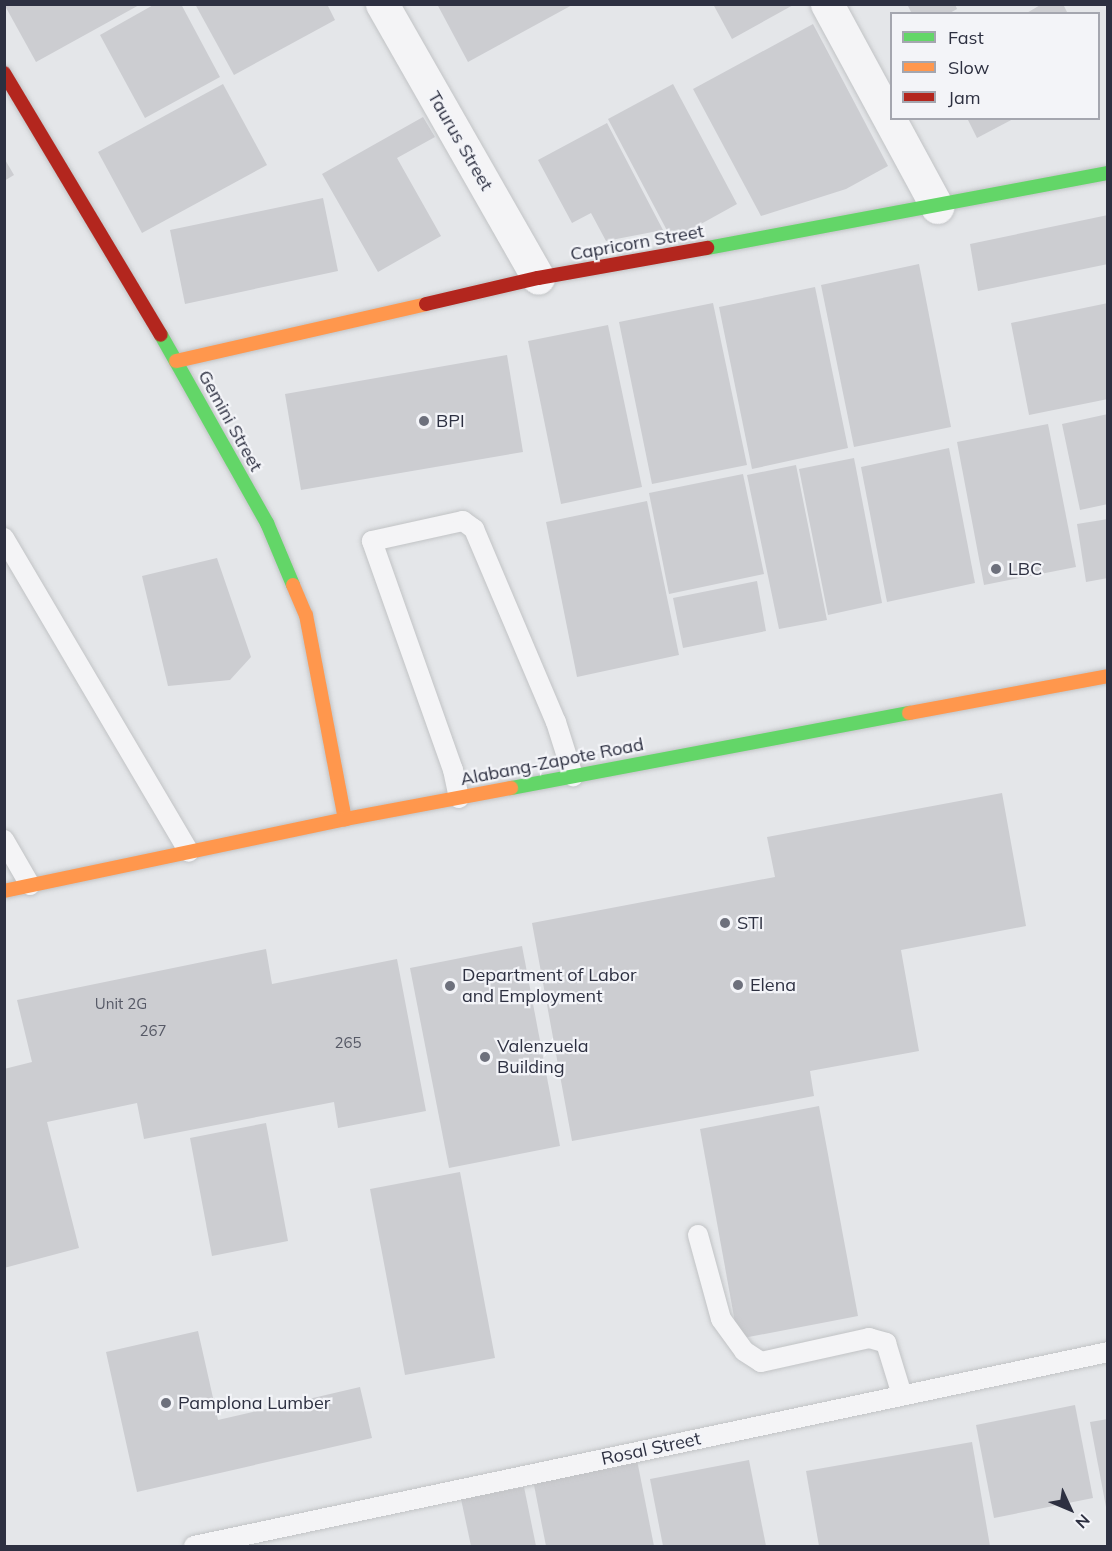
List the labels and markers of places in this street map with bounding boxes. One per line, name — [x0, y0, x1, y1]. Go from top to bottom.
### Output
place label: BPI — [436, 410, 465, 432]
marker: BPI — [417, 414, 431, 428]
place label: LBC — [1008, 558, 1042, 580]
marker: LBC — [989, 562, 1003, 576]
place label: STI — [737, 912, 763, 934]
marker: STI — [718, 916, 732, 930]
place label: Department of Labor and Employment — [462, 965, 636, 1008]
place label: Elena — [750, 974, 796, 996]
marker: Elena — [731, 978, 745, 992]
marker: Department of Labor and Employment — [443, 979, 457, 993]
place label: Valenzuela Building — [497, 1036, 589, 1078]
marker: Valenzuela Building — [478, 1050, 492, 1064]
place label: Pamplona Lumber — [178, 1392, 330, 1414]
marker: Pamplona Lumber — [159, 1396, 173, 1410]

